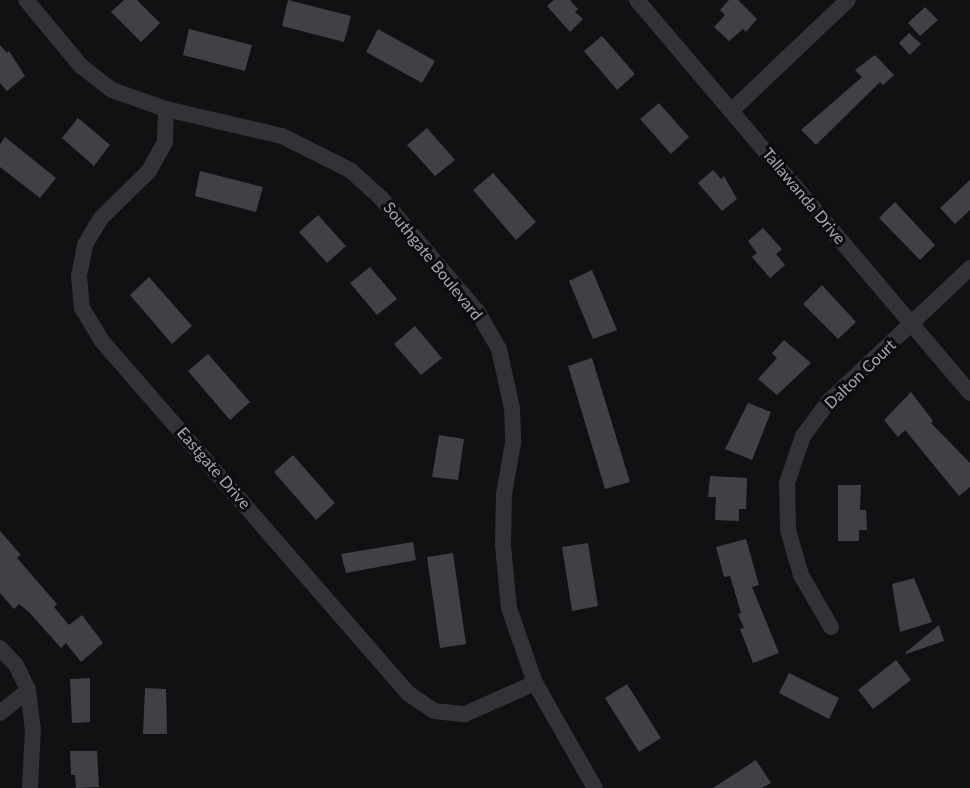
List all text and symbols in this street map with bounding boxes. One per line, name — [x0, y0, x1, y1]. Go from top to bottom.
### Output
street label: Tallawanda Drive — [758, 144, 850, 248]
street label: Southgate Boulevard — [379, 198, 487, 324]
street label: Dalton Court — [820, 335, 900, 413]
street label: Eastgate Drive — [173, 423, 255, 513]

